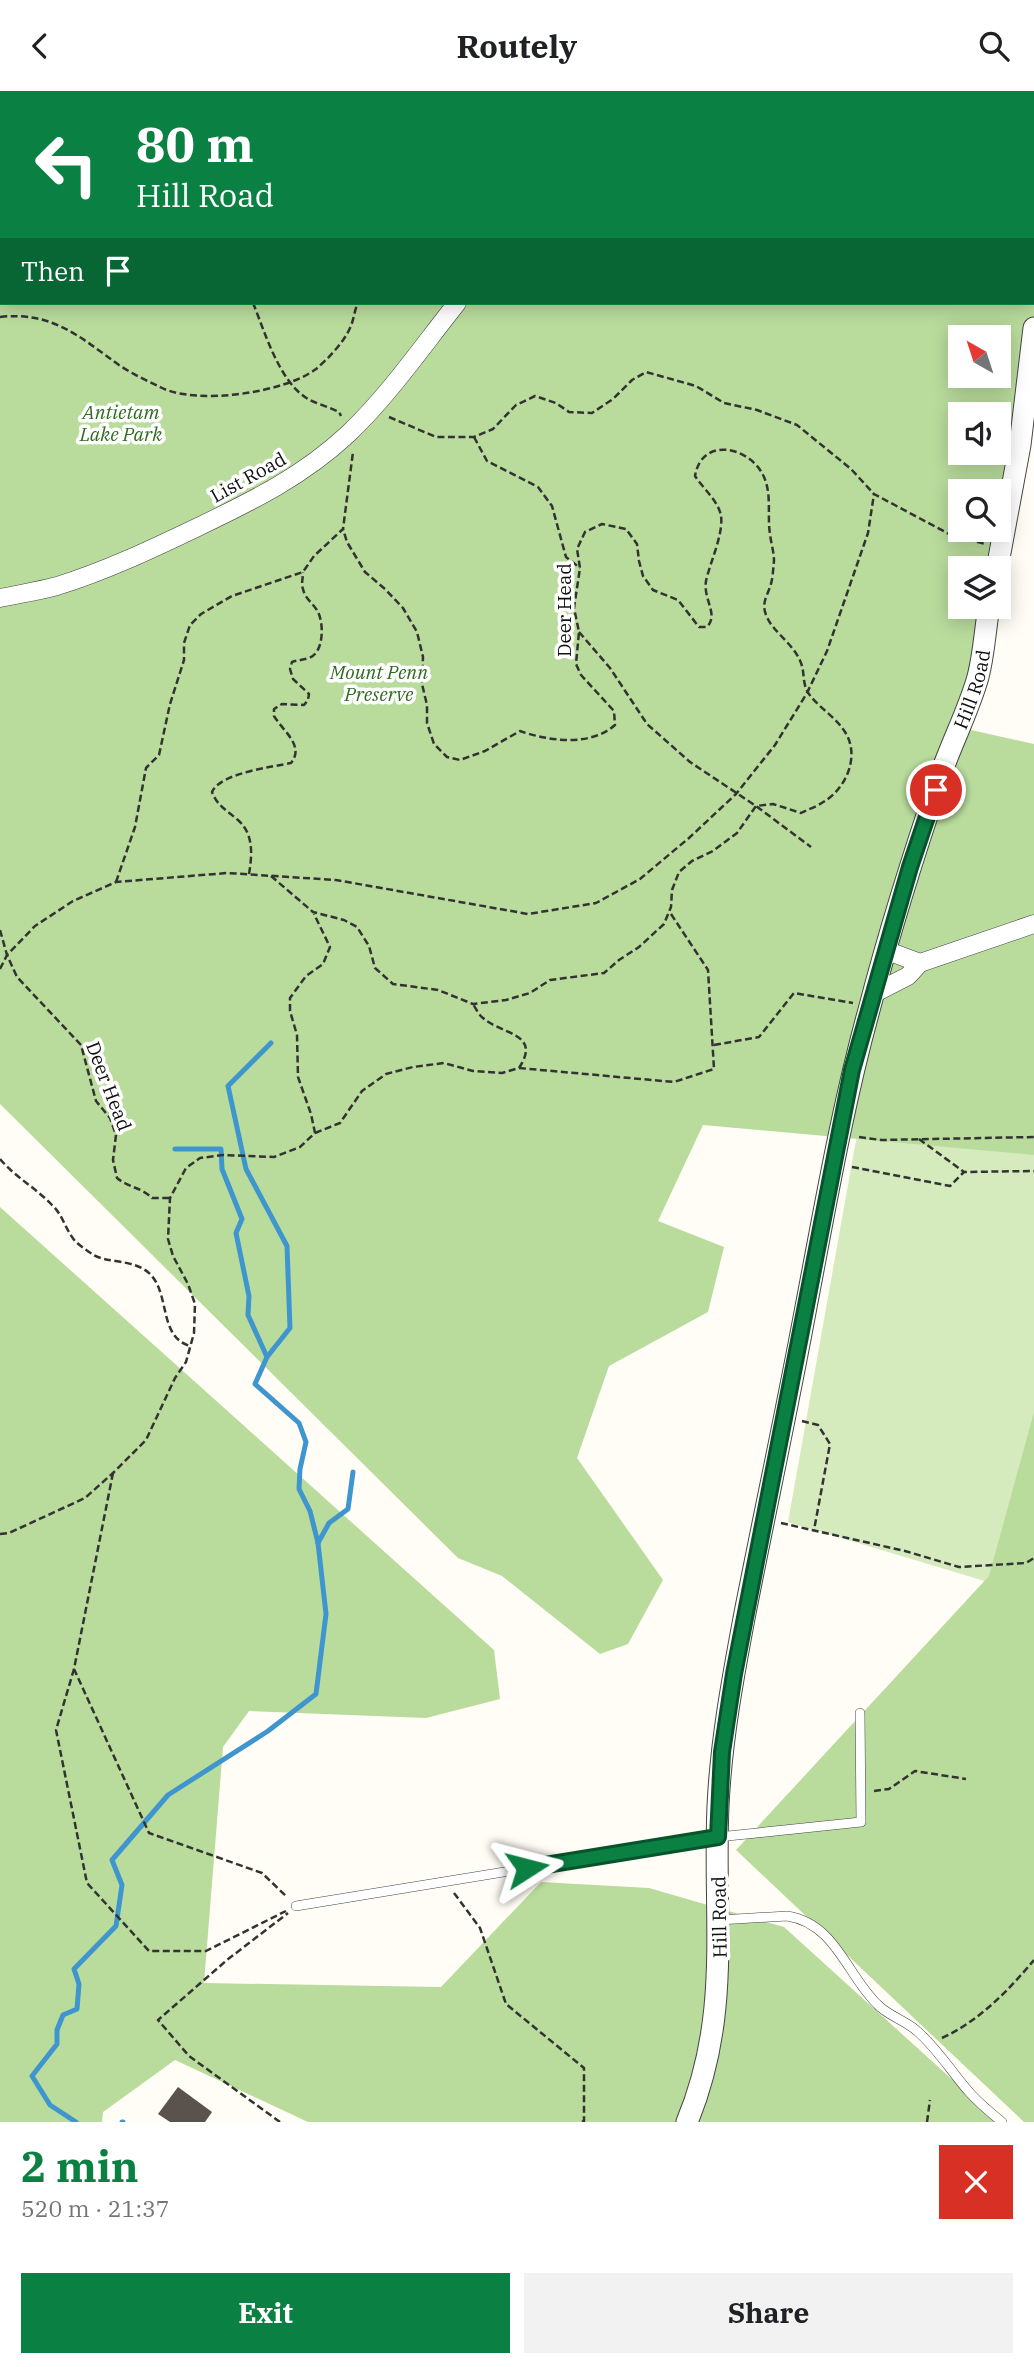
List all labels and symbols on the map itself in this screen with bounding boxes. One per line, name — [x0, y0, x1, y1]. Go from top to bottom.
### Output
north arrow — [948, 325, 1012, 389]
park label: Antietam Lake Park — [79, 400, 163, 446]
street label: List Road — [206, 446, 290, 508]
street label: Deer Head — [552, 563, 576, 657]
street label: Hill Road — [948, 648, 995, 733]
park label: Mount Penn Preserve — [329, 660, 428, 706]
pin — [906, 760, 966, 820]
street label: Deer Head — [81, 1038, 137, 1134]
position arrow — [490, 1831, 564, 1905]
street label: Hill Road — [706, 1876, 732, 1958]

